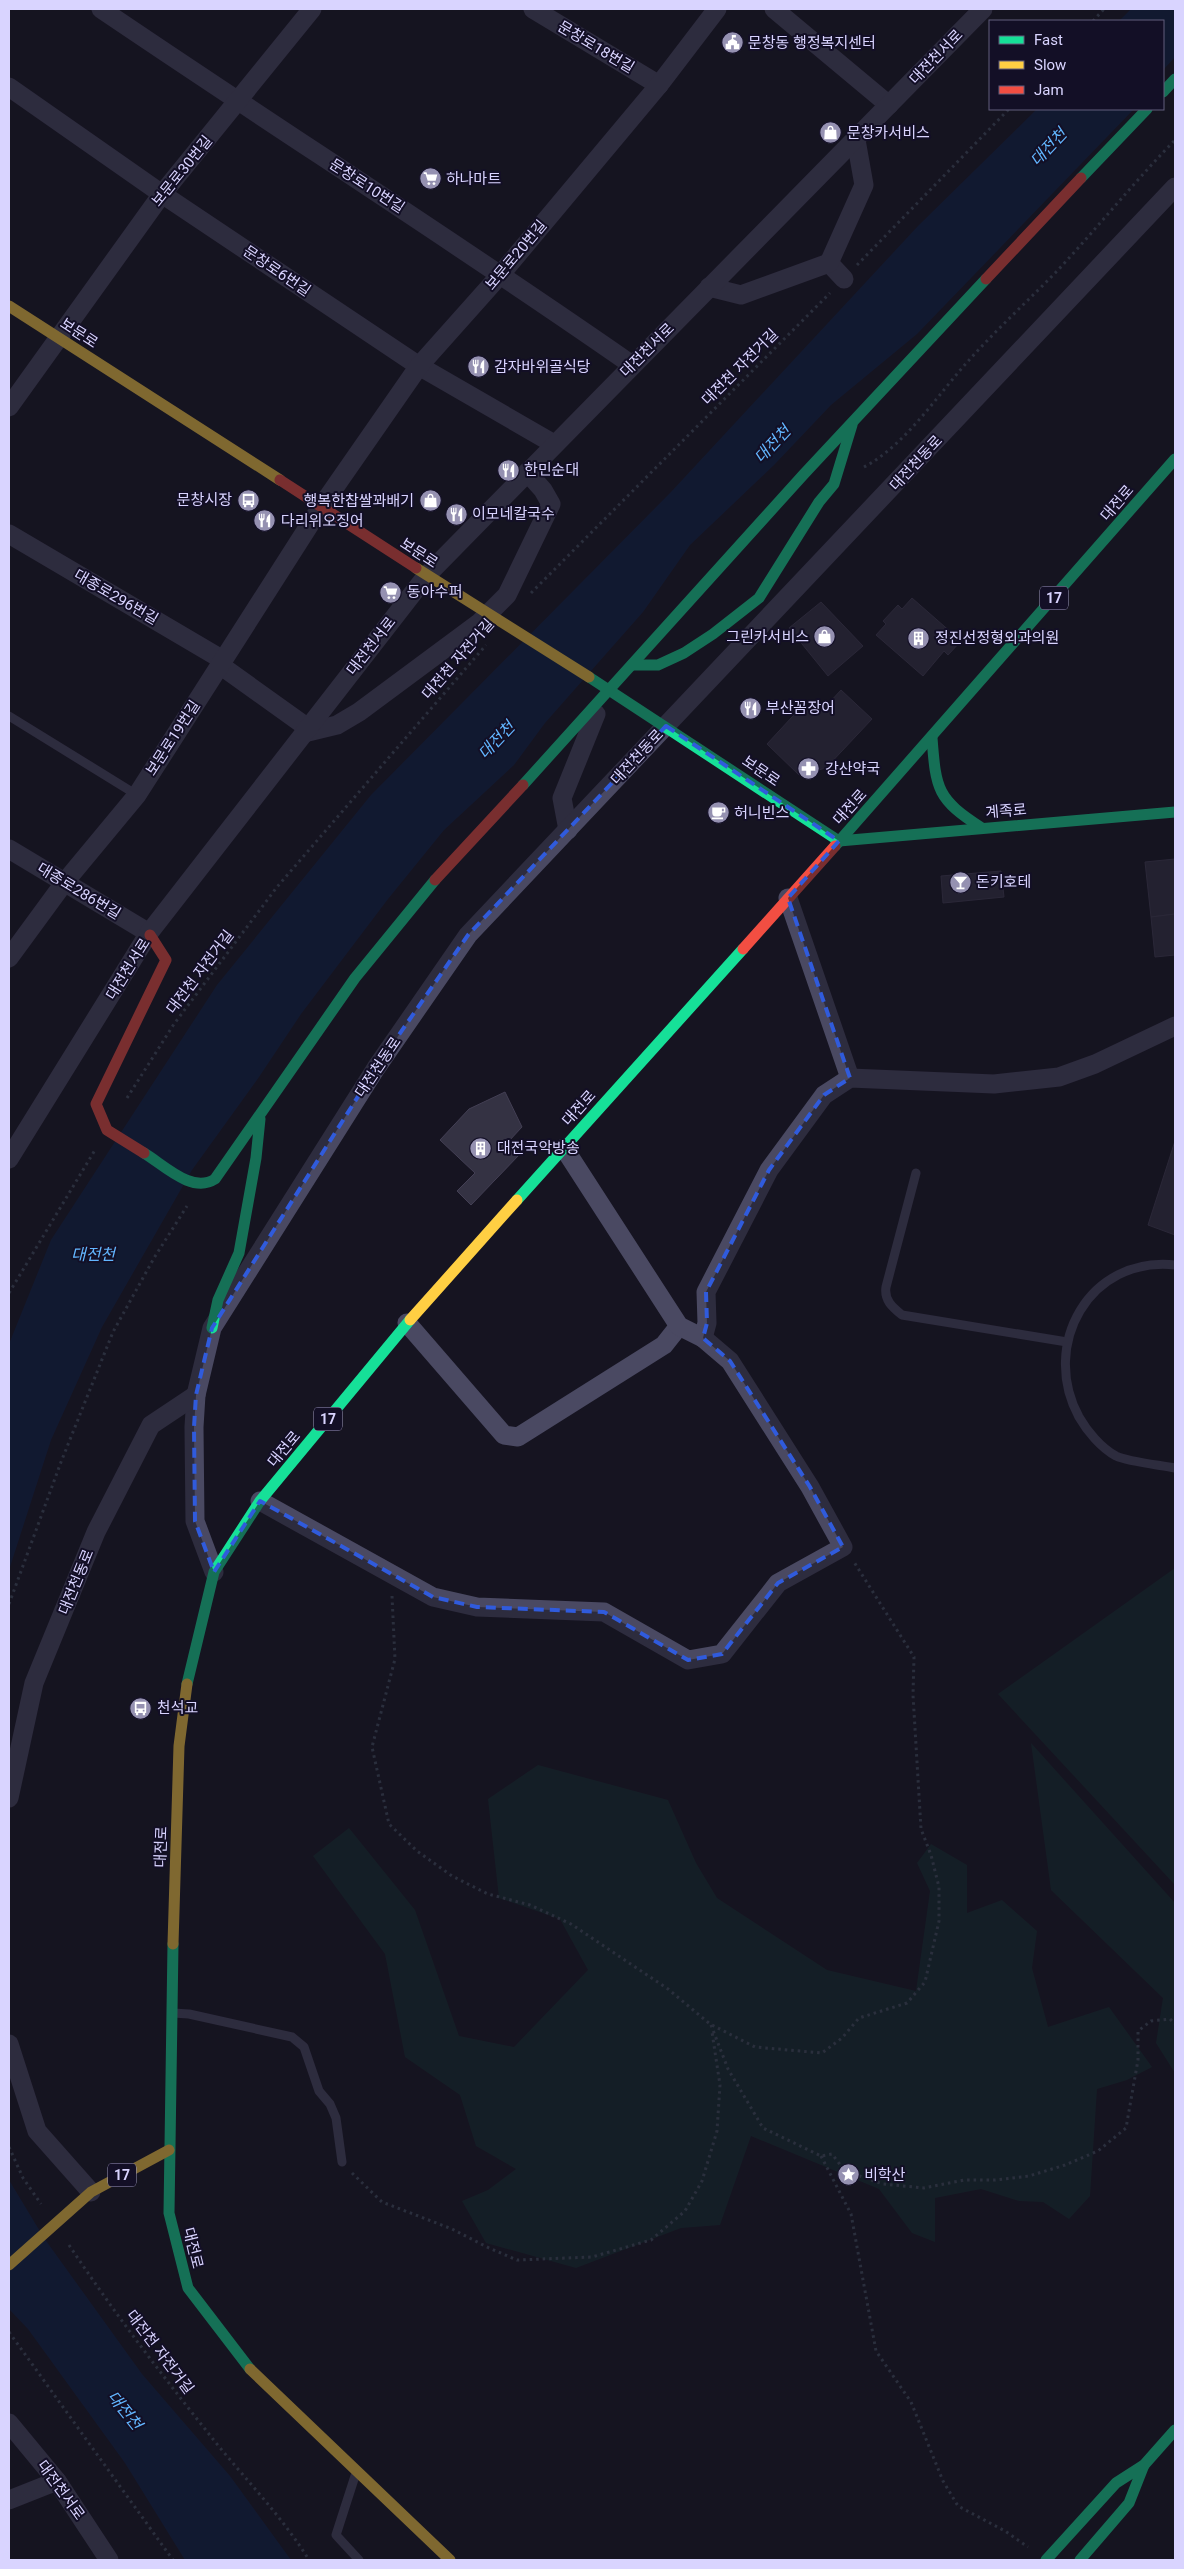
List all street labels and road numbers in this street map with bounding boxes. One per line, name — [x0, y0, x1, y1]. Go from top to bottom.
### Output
street label: 문창로18번길 — [555, 17, 637, 77]
street label: 대전천서로 — [906, 26, 966, 88]
street label: 보문로30번길 — [148, 132, 216, 210]
street label: 문창로10번길 — [326, 155, 408, 217]
street label: 보문로20번길 — [482, 216, 550, 294]
street label: 문창로6번길 — [240, 242, 314, 300]
street label: 보문로 — [57, 314, 101, 352]
street label: 대전천서로 — [616, 319, 678, 381]
street label: 대전천 자전거길 — [698, 325, 782, 409]
street label: 대전천동로 — [886, 432, 946, 494]
street label: 대전로 — [1097, 481, 1137, 525]
street label: 보문로 — [397, 534, 441, 572]
street label: 대종로296번길 — [71, 566, 161, 628]
road number: 17 — [1040, 586, 1068, 610]
street label: 대전천서로 — [343, 613, 399, 679]
street label: 대전천 자전거길 — [418, 615, 498, 703]
street label: 보문로19번길 — [142, 697, 204, 779]
street label: 대전천동로 — [607, 726, 667, 788]
street label: 보문로 — [739, 752, 783, 790]
street label: 대전로 — [829, 786, 871, 828]
street label: 계족로 — [985, 800, 1027, 822]
street label: 대종로286번길 — [34, 859, 124, 923]
street label: 대전천 자전거길 — [163, 927, 237, 1017]
street label: 대전천서로 — [102, 935, 154, 1003]
street label: 대전천동로 — [351, 1033, 405, 1101]
street label: 대전로 — [558, 1087, 600, 1129]
road number: 17 — [314, 1408, 342, 1430]
street label: 대전로 — [264, 1427, 304, 1471]
street label: 대전천동로 — [55, 1547, 97, 1617]
street label: 대전로 — [151, 1826, 171, 1868]
road number: 17 — [108, 2164, 136, 2186]
street label: 대전로 — [179, 2226, 207, 2270]
street label: 대전천 자전거길 — [123, 2307, 197, 2397]
street label: 대전천서로 — [33, 2457, 89, 2523]

